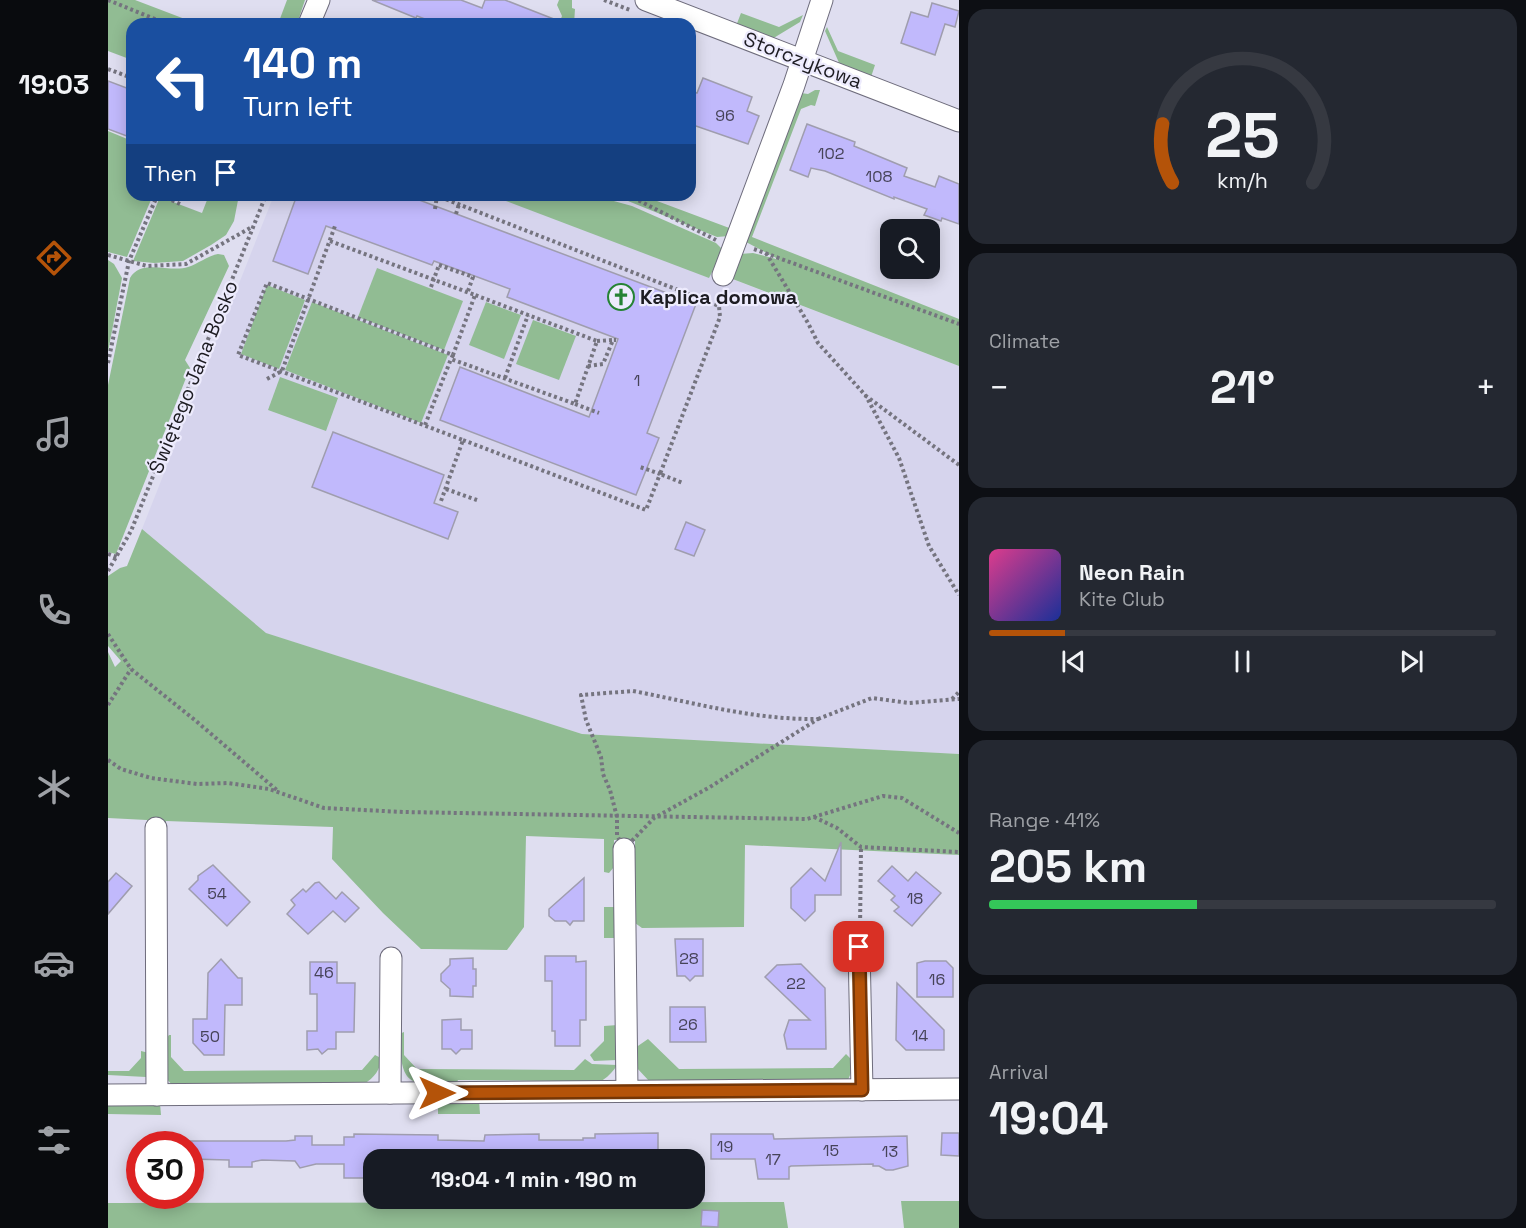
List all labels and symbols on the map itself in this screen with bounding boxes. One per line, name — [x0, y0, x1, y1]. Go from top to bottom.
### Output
street label: Storczykowa — [740, 26, 866, 94]
house number: 96 — [715, 105, 735, 126]
house number: 102 — [818, 143, 844, 164]
house number: 108 — [866, 166, 892, 187]
street label: Świętego Jana Bosko — [142, 277, 244, 477]
church icon: Kaplica domowa — [606, 282, 636, 312]
place label: Kaplica domowa — [640, 284, 798, 310]
house number: 1 — [634, 370, 640, 391]
house number: 54 — [207, 883, 227, 904]
house number: 18 — [907, 888, 923, 909]
pin — [833, 921, 884, 972]
house number: 28 — [679, 948, 699, 969]
house number: 46 — [314, 962, 334, 983]
house number: 16 — [929, 969, 945, 990]
house number: 22 — [786, 973, 806, 994]
house number: 26 — [678, 1014, 698, 1035]
house number: 14 — [912, 1025, 928, 1046]
house number: 50 — [200, 1026, 220, 1047]
position arrow — [405, 1061, 469, 1125]
speed limit sign: 30 — [126, 1131, 204, 1209]
house number: 19 — [717, 1136, 733, 1157]
house number: 15 — [823, 1140, 839, 1161]
house number: 13 — [882, 1141, 898, 1162]
house number: 17 — [765, 1149, 781, 1170]

